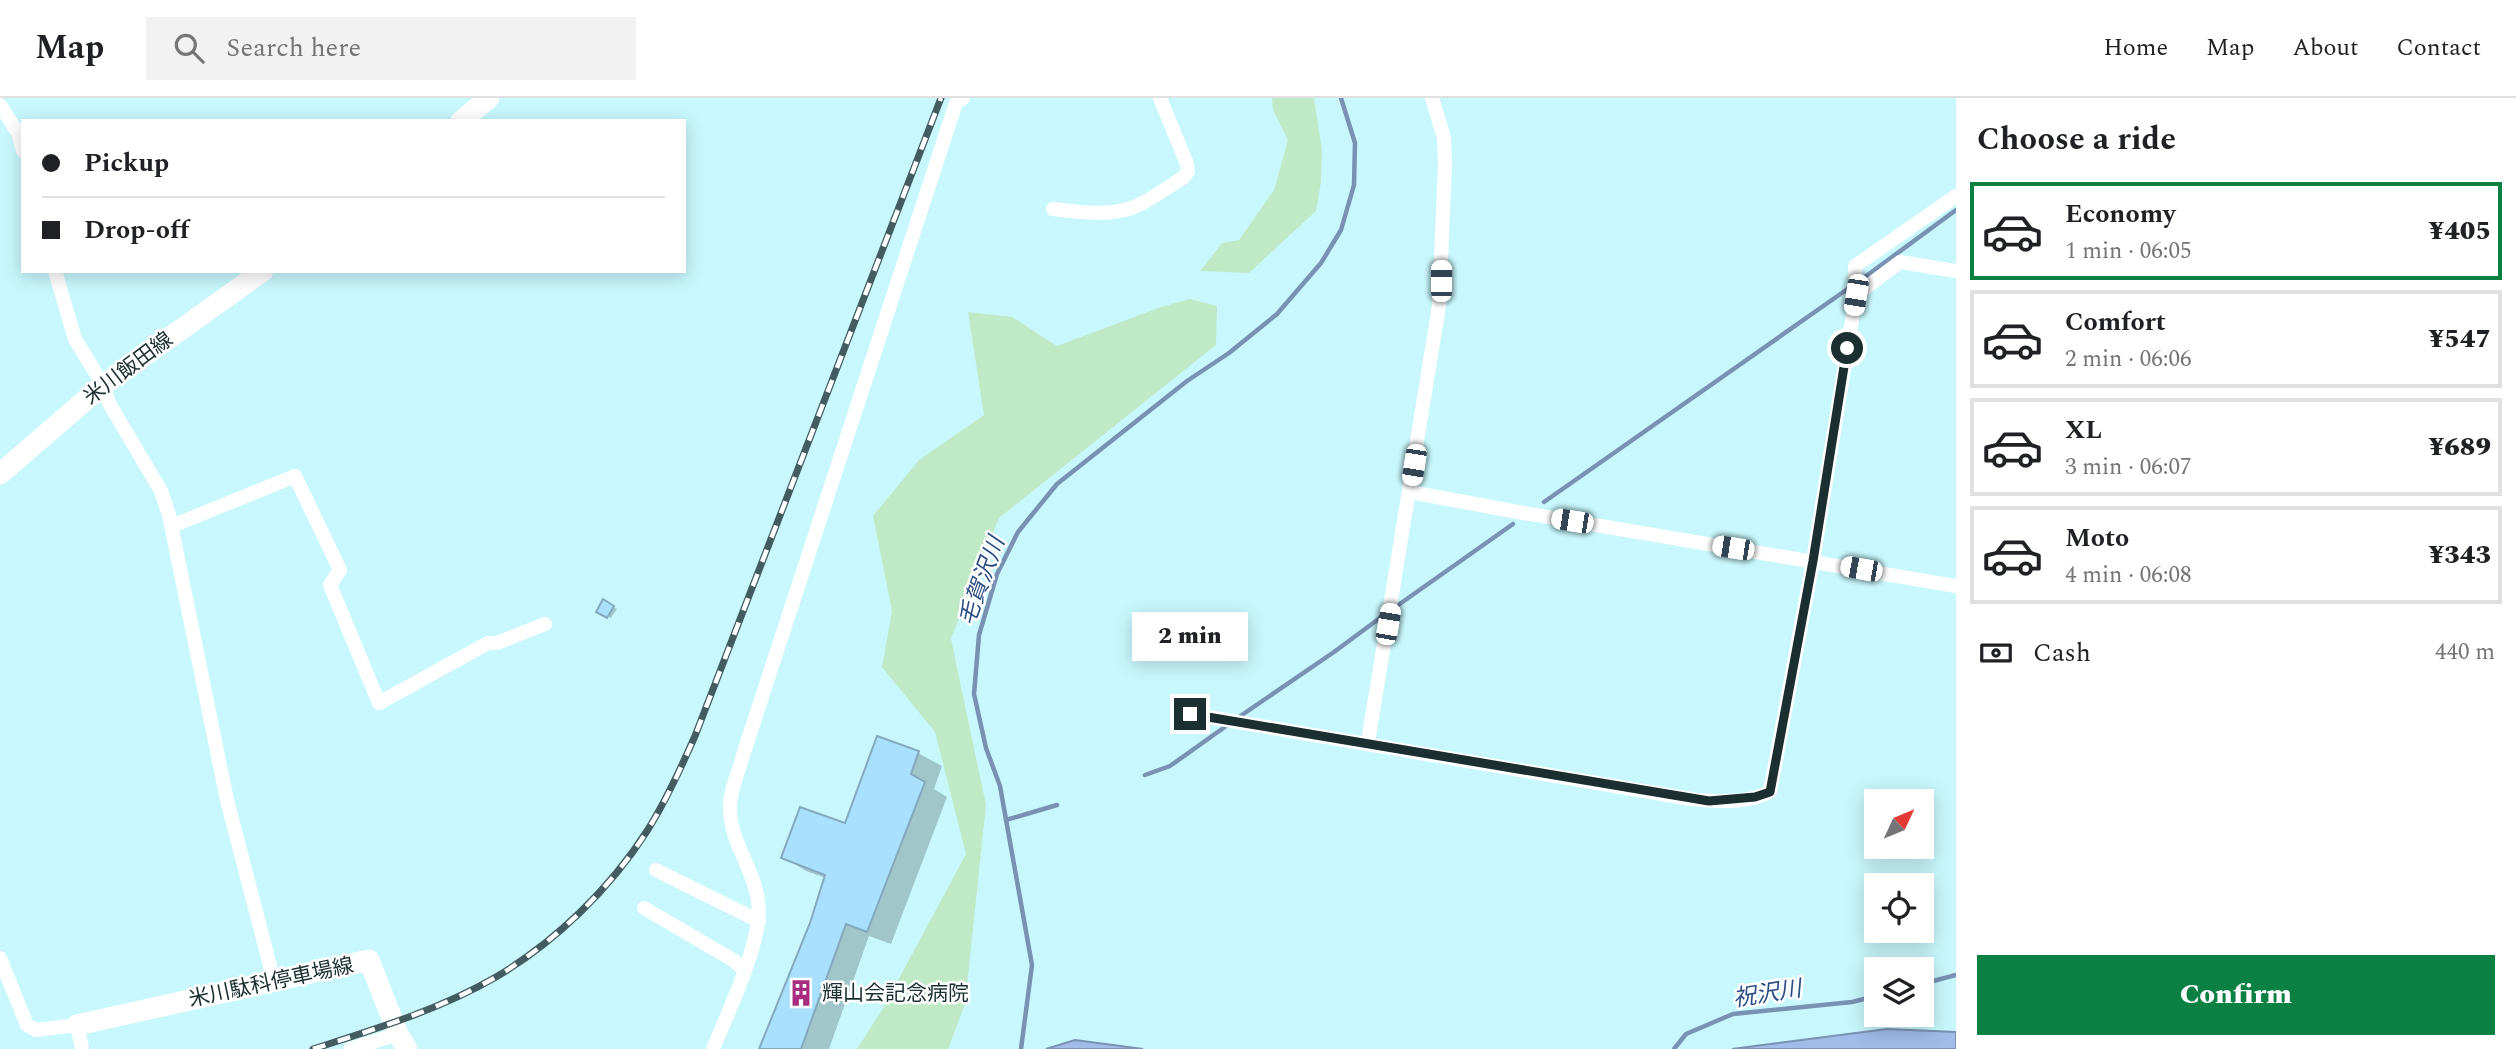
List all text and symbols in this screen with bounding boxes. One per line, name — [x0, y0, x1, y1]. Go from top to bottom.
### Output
search box — [146, 17, 636, 80]
text: Map — [35, 23, 104, 73]
text: Search here — [226, 28, 361, 68]
icon: search — [170, 29, 208, 67]
text: Home — [2103, 30, 2168, 66]
text: Map — [2206, 30, 2254, 66]
text: About — [2292, 30, 2358, 66]
text: Contact — [2396, 30, 2481, 66]
text: Choose a ride — [1977, 115, 2176, 164]
text: Pickup — [84, 143, 169, 183]
text: Economy — [2065, 194, 2175, 234]
icon: car — [1981, 200, 2044, 263]
text: Drop-off — [84, 210, 189, 250]
text: ¥405 — [2429, 211, 2491, 251]
text: 1 min · 06:05 — [2065, 234, 2192, 269]
car — [1431, 260, 1452, 302]
car — [1843, 273, 1870, 317]
text: Comfort — [2065, 302, 2166, 342]
icon: car — [1981, 308, 2044, 371]
text: ¥547 — [2429, 319, 2491, 359]
street label: 米川飯田線 — [77, 324, 180, 413]
route start — [1831, 332, 1863, 364]
text: 2 min · 06:06 — [2065, 342, 2192, 377]
text: XL — [2065, 410, 2102, 450]
icon: car — [1981, 416, 2044, 479]
text: ¥689 — [2429, 427, 2491, 467]
car — [1401, 443, 1428, 487]
text: 3 min · 06:07 — [2065, 450, 2192, 485]
car — [1550, 507, 1595, 535]
text: Moto — [2065, 518, 2129, 558]
icon: car — [1981, 524, 2044, 587]
water label: 毛賀沢川 — [950, 529, 1016, 631]
car — [1711, 534, 1756, 562]
text: ¥343 — [2429, 535, 2491, 575]
car — [1839, 555, 1884, 583]
text: 4 min · 06:08 — [2065, 558, 2192, 593]
car — [1375, 601, 1402, 647]
callout: 2 min — [1132, 612, 1248, 662]
text: 2 min — [1158, 619, 1222, 654]
text: Cash — [2033, 633, 2091, 673]
icon: cash — [1977, 634, 2015, 672]
text: 440 m — [2435, 635, 2495, 670]
route end — [1174, 698, 1206, 730]
north arrow — [1864, 789, 1934, 859]
map controls — [1864, 789, 1934, 1027]
button: locate — [1864, 873, 1934, 943]
street label: 米川駄科停車場線 — [186, 950, 357, 1016]
button: Confirm — [1977, 955, 2495, 1035]
button: layers — [1864, 957, 1934, 1027]
water label: 祝沢川 — [1730, 971, 1807, 1017]
building icon: 輝山会記念病院 — [786, 978, 816, 1008]
place label: 輝山会記念病院 — [822, 978, 969, 1010]

